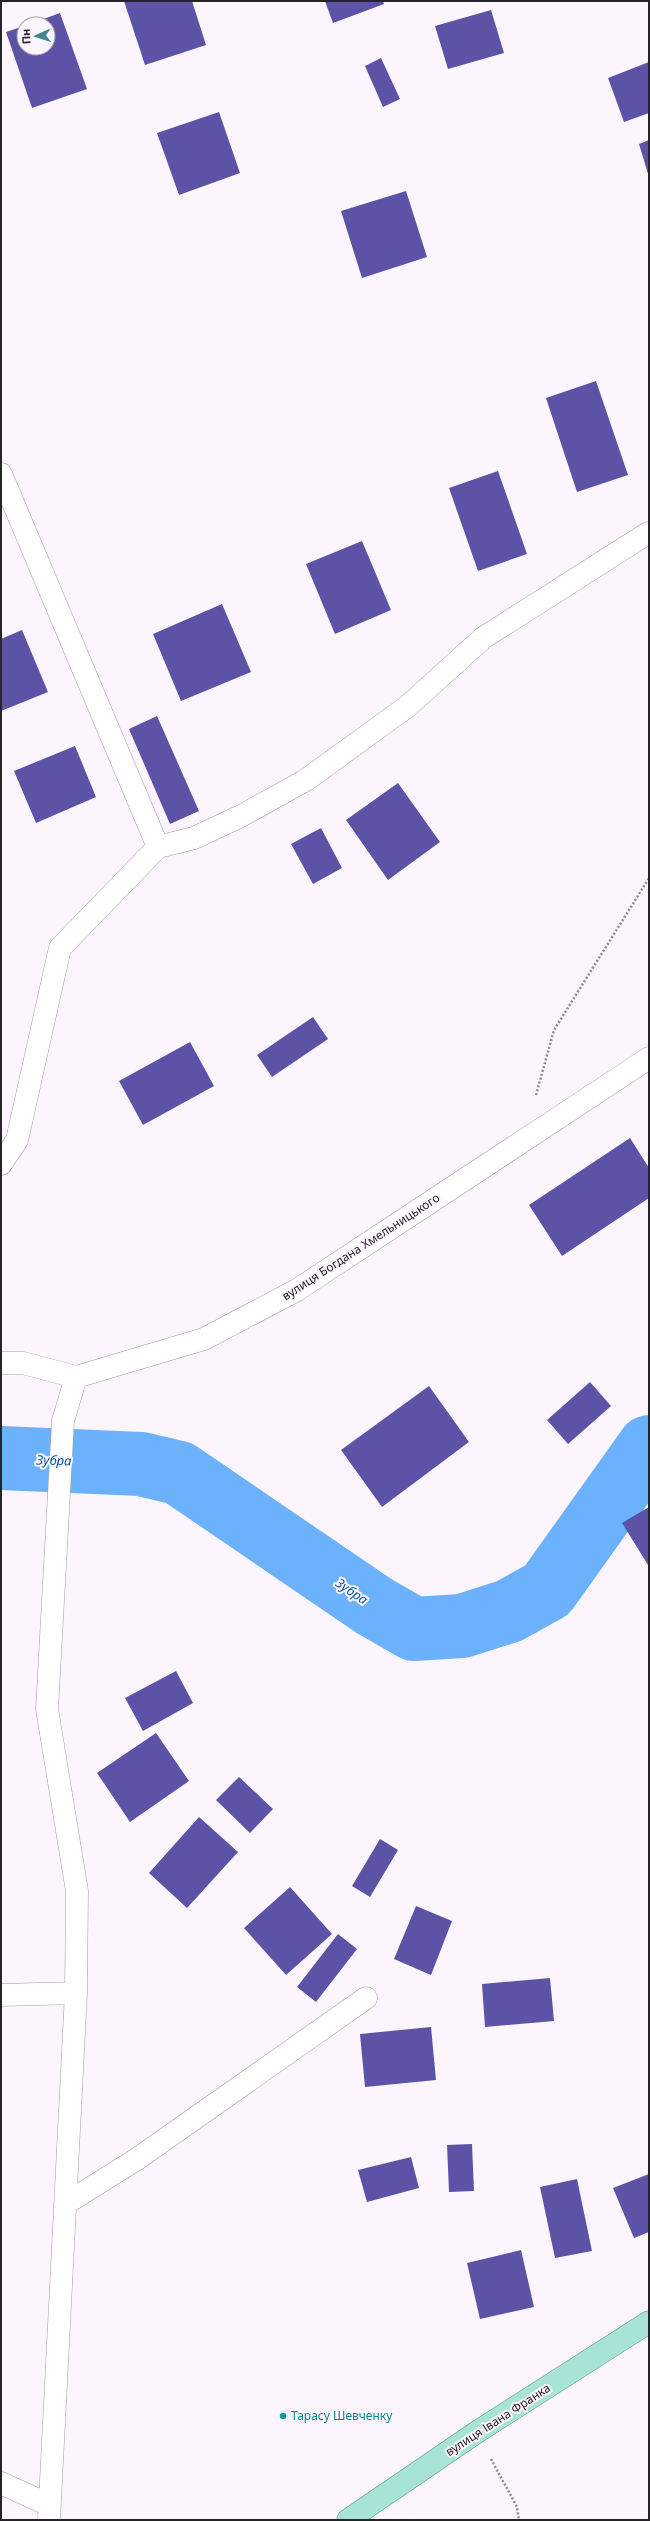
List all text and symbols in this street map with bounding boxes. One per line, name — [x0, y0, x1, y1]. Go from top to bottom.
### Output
north arrow — [16, 16, 56, 56]
text: Пн — [18, 28, 33, 45]
street label: вулиця Богдана Хмельницького — [278, 1189, 443, 1304]
water label: Зубра — [35, 1450, 72, 1470]
water label: Зубра — [332, 1573, 372, 1609]
street label: вулиця Івана Франка — [442, 2379, 554, 2460]
place label: Тарасу Шевченку — [291, 2407, 393, 2424]
marker: Тарасу Шевченку — [278, 2411, 288, 2421]

